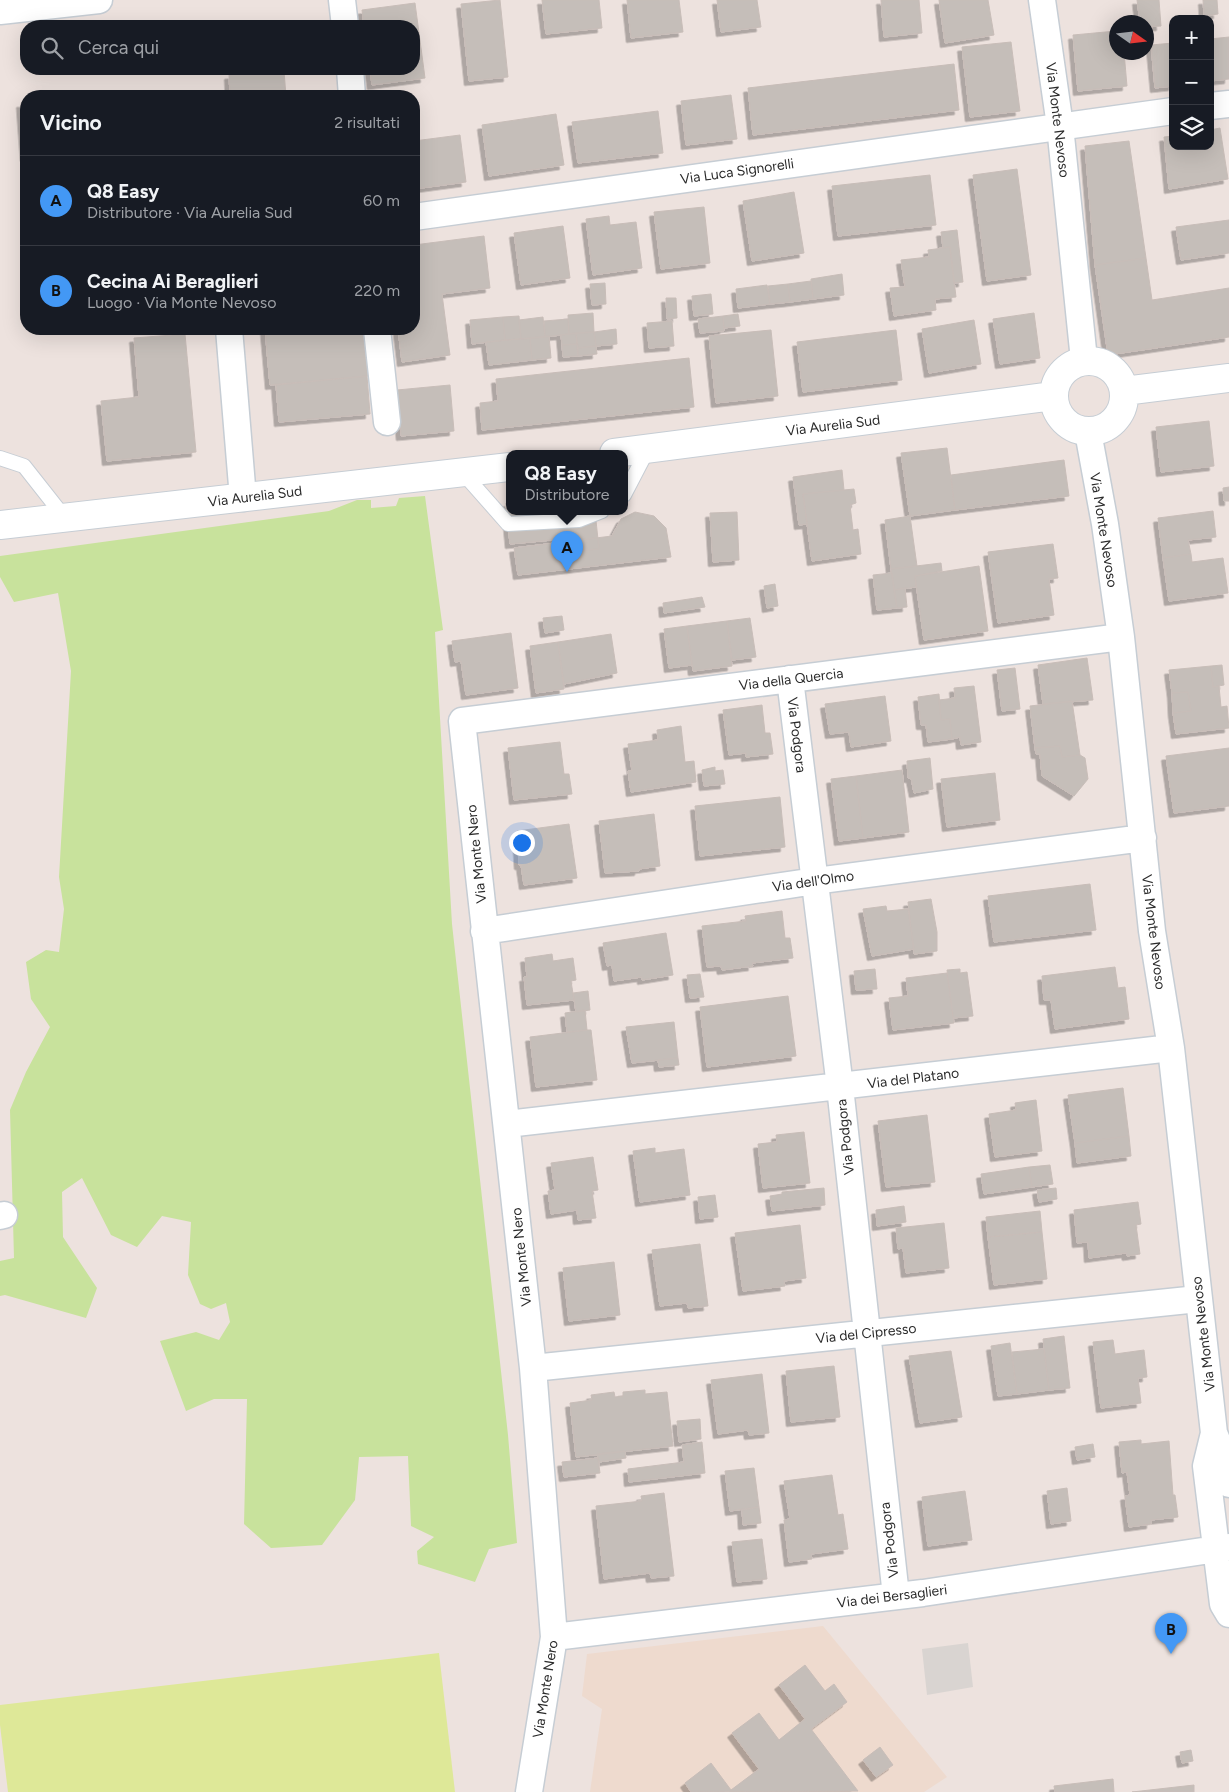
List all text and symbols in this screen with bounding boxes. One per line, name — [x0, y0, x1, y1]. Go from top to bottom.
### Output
north arrow — [1109, 15, 1154, 60]
map controls — [1169, 15, 1214, 150]
button: + — [1169, 15, 1214, 60]
search box — [20, 20, 420, 75]
icon: search — [38, 34, 66, 62]
text: Cerca qui — [78, 36, 159, 59]
button: − — [1169, 60, 1214, 105]
street label: Via Monte Nevoso — [1042, 62, 1073, 179]
button: layers — [1169, 105, 1214, 150]
text: Vicino — [40, 110, 102, 135]
text: 2 risultati — [334, 113, 400, 132]
street label: Via Luca Signorelli — [679, 155, 795, 188]
text: Q8 Easy — [87, 180, 159, 203]
text: A — [50, 191, 62, 210]
text: 60 m — [363, 191, 400, 210]
text: Distributore · Via Aurelia Sud — [87, 203, 292, 222]
text: Cecina Ai Beraglieri — [87, 270, 258, 293]
text: B — [51, 281, 61, 300]
text: 220 m — [354, 281, 400, 300]
text: Luogo · Via Monte Nevoso — [87, 293, 277, 312]
street label: Via Aurelia Sud — [785, 411, 881, 440]
popup — [506, 450, 628, 515]
text: Q8 Easy — [524, 462, 597, 485]
street label: Via Monte Nevoso — [1086, 472, 1121, 589]
street label: Via Aurelia Sud — [207, 482, 303, 511]
text: Distributore — [524, 485, 610, 504]
pin: A — [551, 531, 583, 572]
street label: Via della Quercia — [738, 665, 844, 694]
street label: Via Podgora — [783, 696, 810, 774]
street label: Via Monte Nero — [463, 804, 490, 904]
your location — [509, 830, 535, 856]
street label: Via dell'Olmo — [771, 867, 855, 896]
street label: Via Monte Nevoso — [1138, 874, 1169, 991]
street label: Via del Platano — [866, 1064, 960, 1093]
street label: Via Podgora — [833, 1098, 858, 1176]
street label: Via Monte Nero — [508, 1207, 535, 1307]
street label: Via Monte Nevoso — [1188, 1275, 1219, 1392]
street label: Via del Cipresso — [815, 1320, 917, 1347]
street label: Via Podgora — [876, 1501, 903, 1579]
street label: Via dei Bersaglieri — [836, 1581, 948, 1612]
pin: B — [1155, 1613, 1187, 1654]
street label: Via Monte Nero — [529, 1639, 562, 1739]

